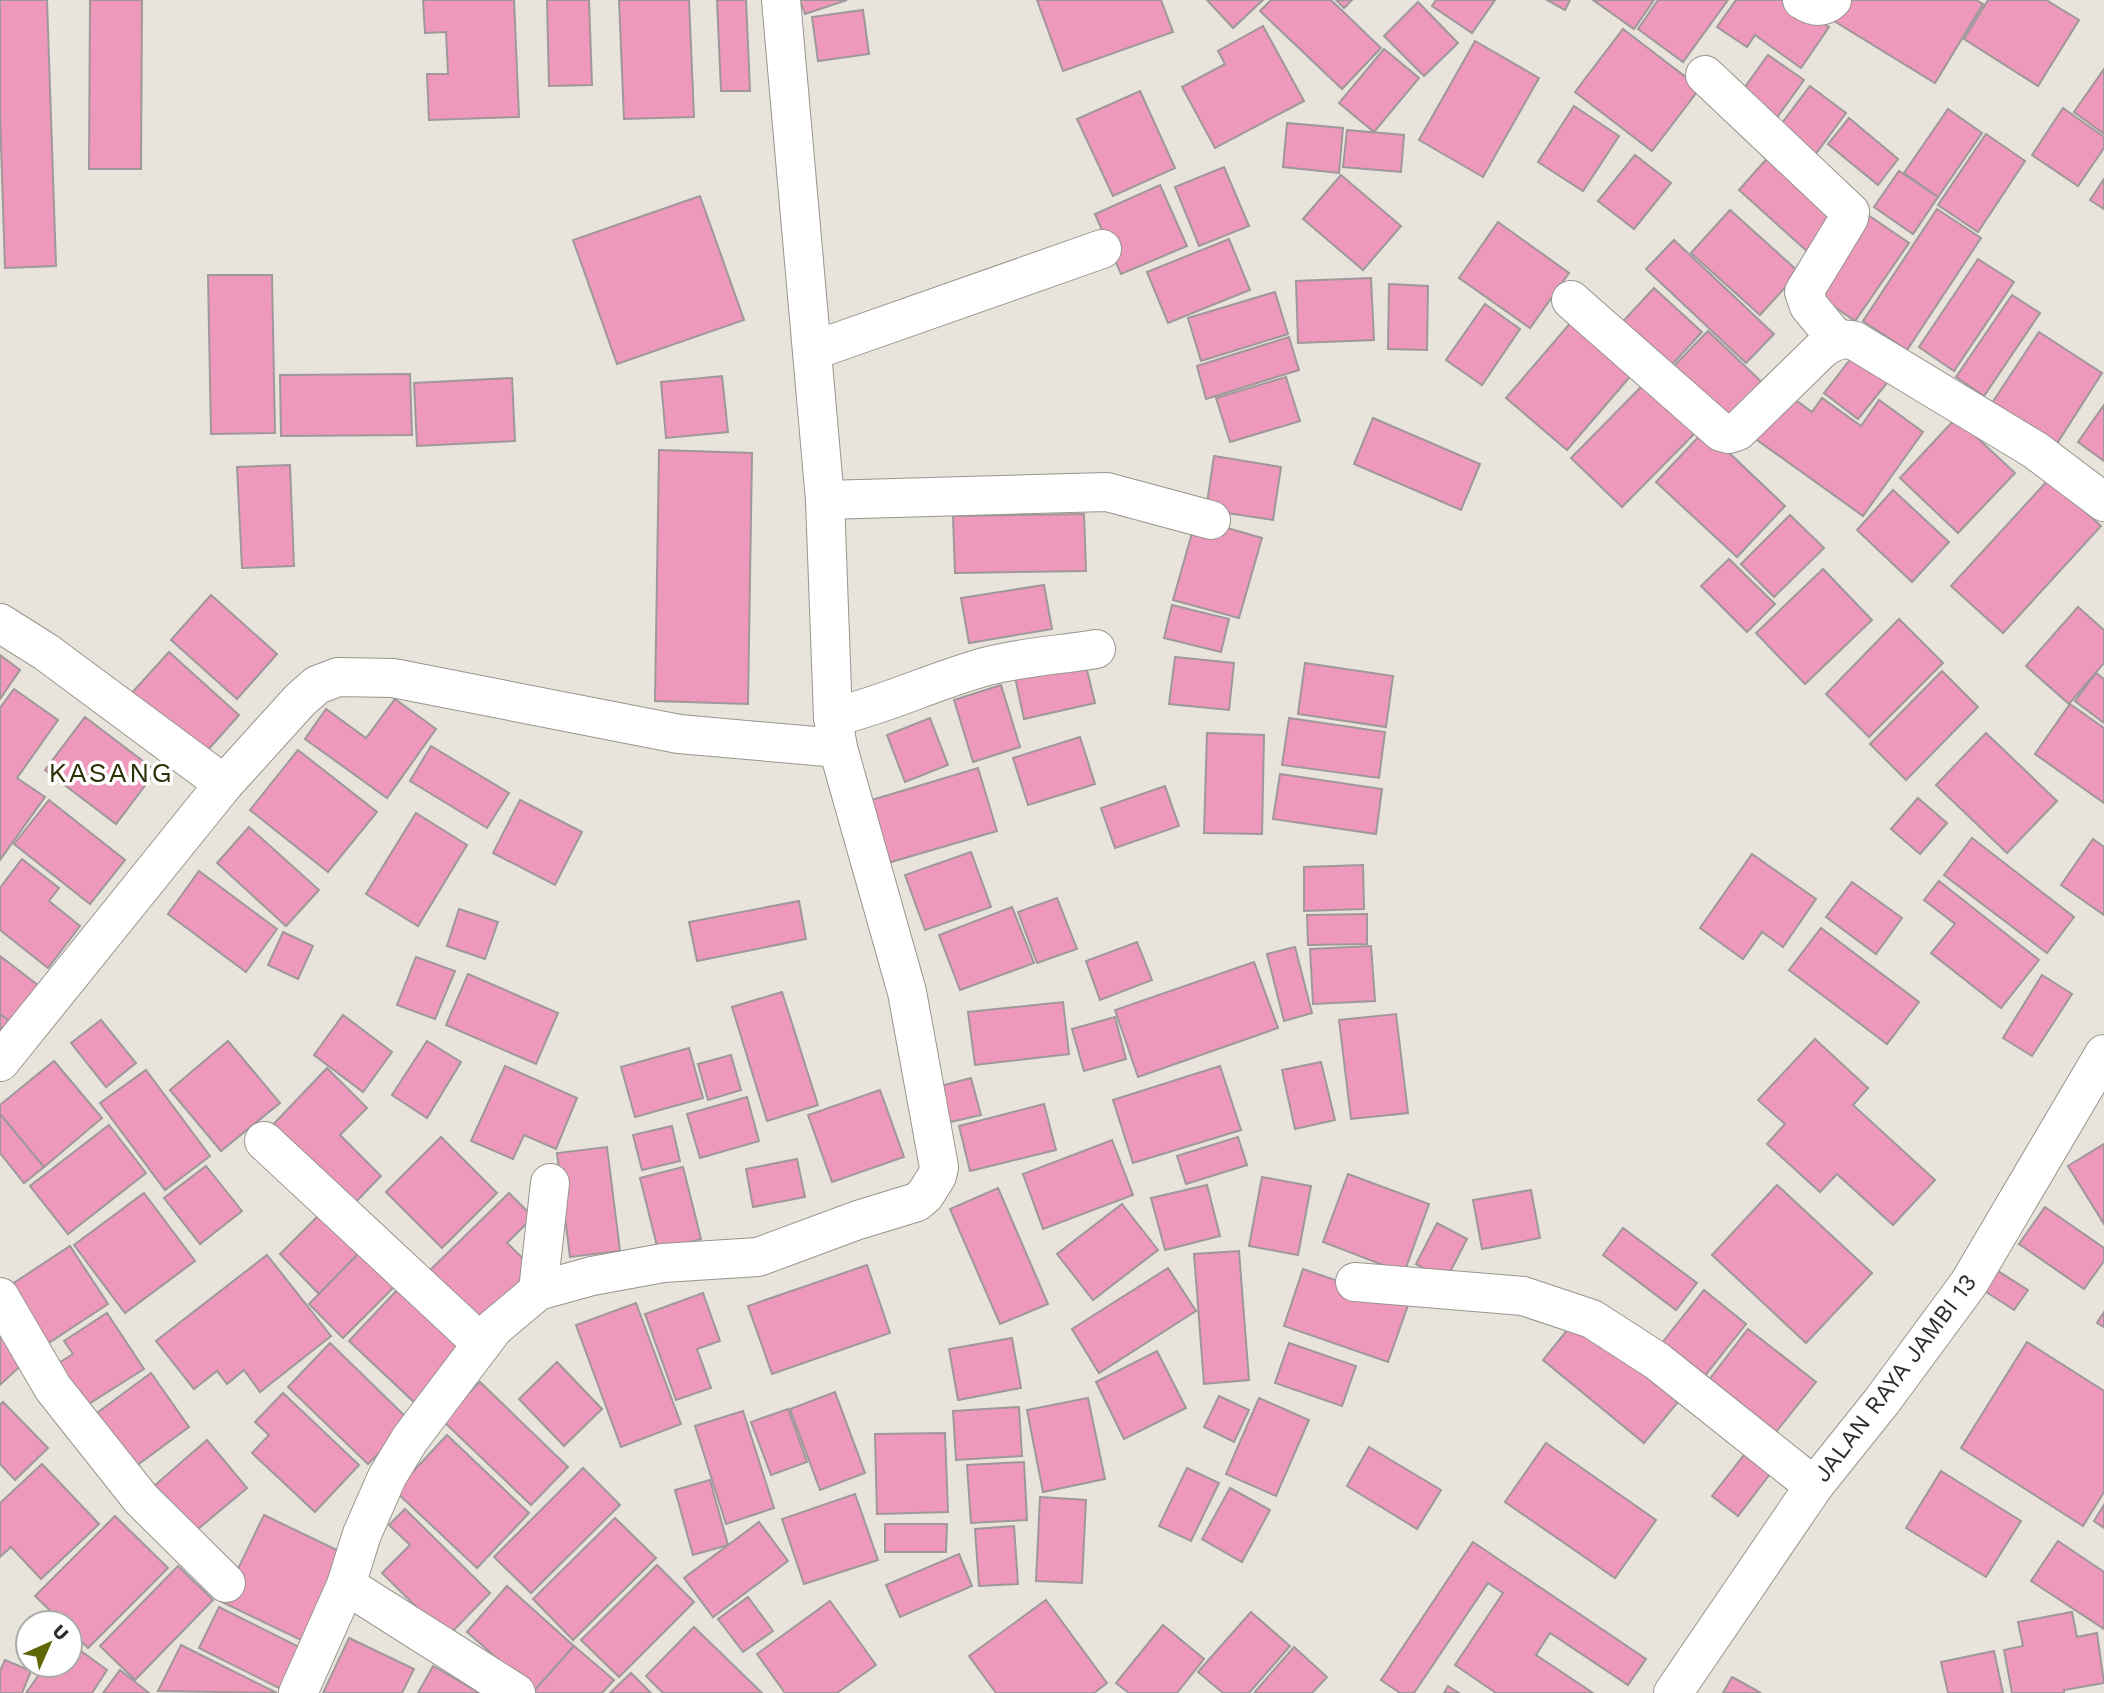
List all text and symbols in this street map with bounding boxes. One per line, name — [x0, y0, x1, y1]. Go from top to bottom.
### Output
district label: KASANG — [48, 756, 174, 789]
street label: JALAN RAYA JAMBI 13 — [1808, 1269, 1982, 1487]
north arrow — [14, 1609, 84, 1679]
text: U — [48, 1619, 74, 1645]

